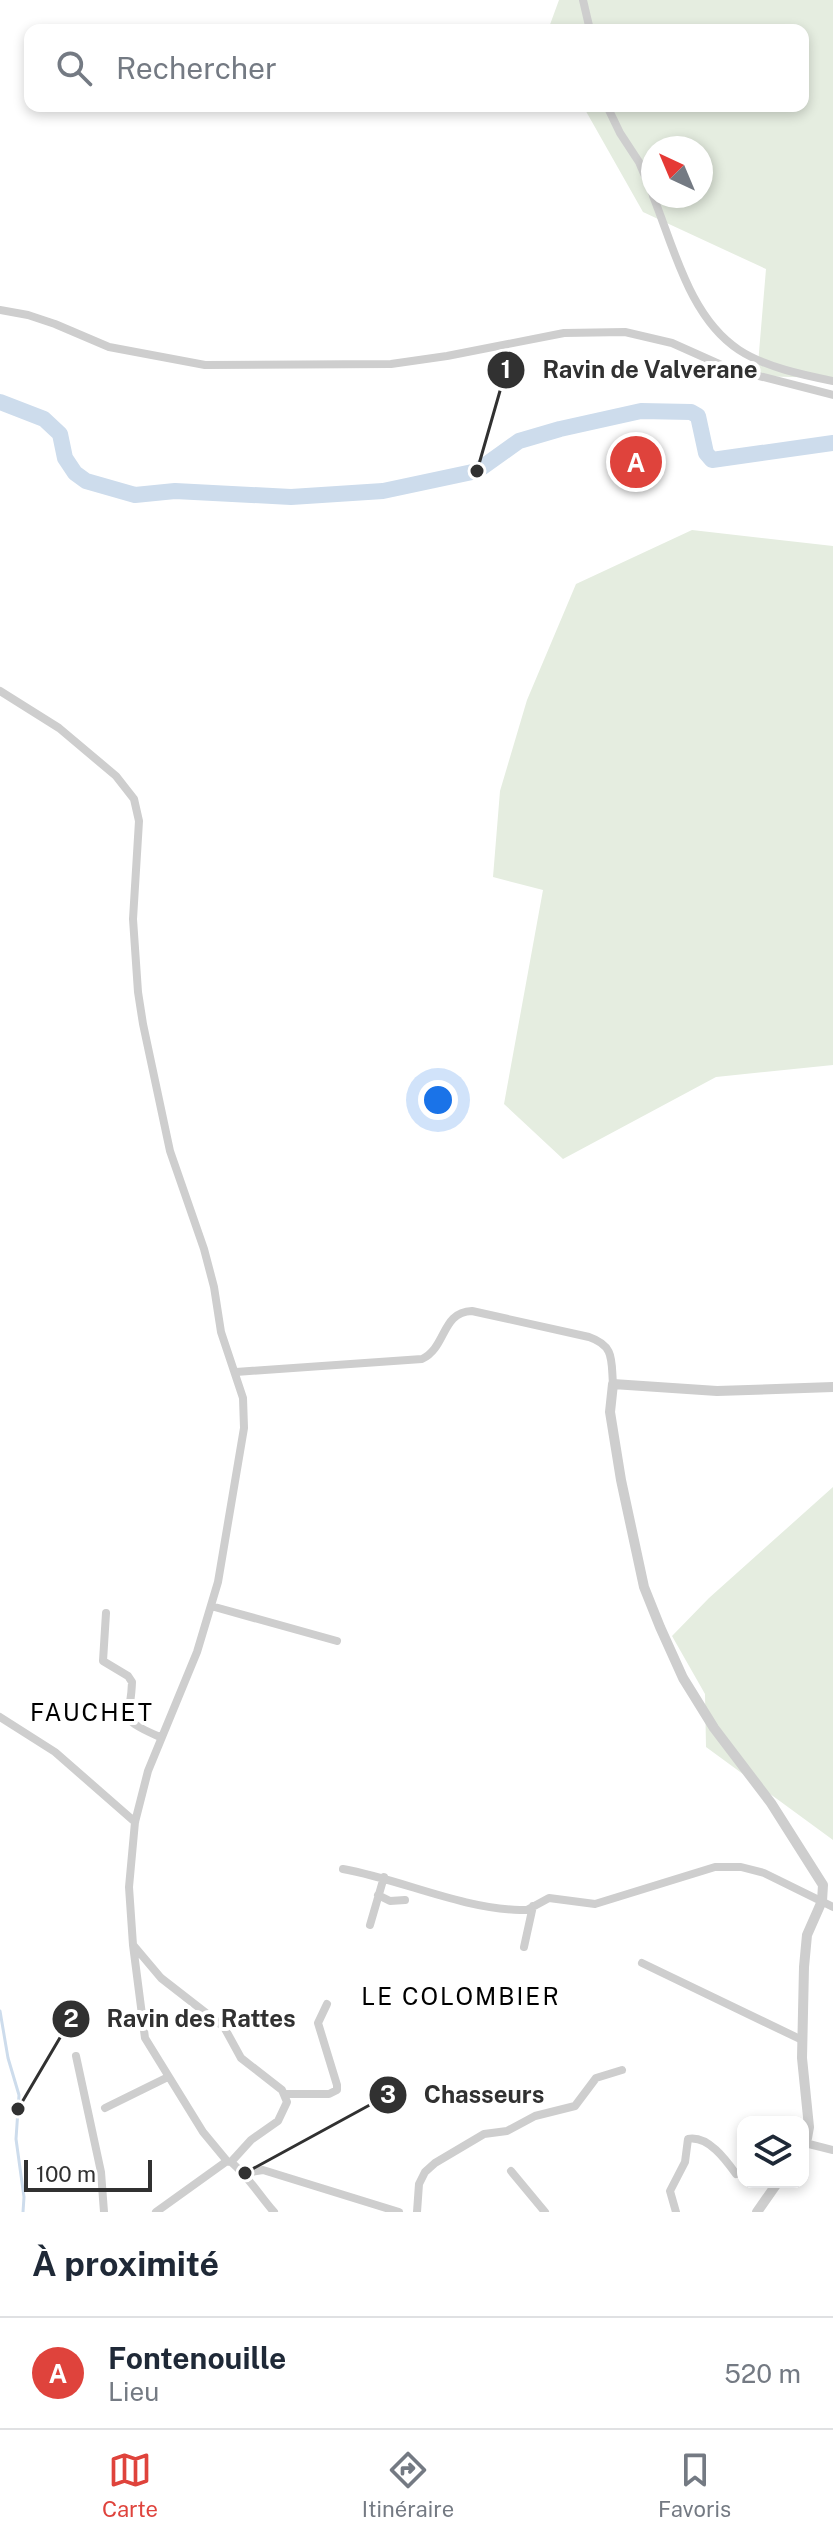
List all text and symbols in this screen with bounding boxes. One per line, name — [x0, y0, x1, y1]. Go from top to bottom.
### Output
search box — [24, 24, 809, 112]
icon: search — [52, 46, 96, 90]
text: Rechercher — [116, 50, 277, 86]
north arrow — [641, 136, 713, 208]
callout: Ravin de Valverane — [486, 346, 774, 394]
text: 1 — [501, 355, 511, 383]
text: Ravin de Valverane — [542, 355, 758, 383]
pin: A — [610, 432, 662, 492]
your location — [418, 1080, 458, 1120]
district label: FAUCHET — [30, 1698, 154, 1726]
district label: LE COLOMBIER — [361, 1982, 561, 2010]
callout: Ravin des Rattes — [51, 1995, 312, 2043]
text: 2 — [63, 2004, 79, 2032]
text: Ravin des Rattes — [106, 2004, 296, 2032]
callout: Chasseurs — [368, 2071, 561, 2119]
text: 3 — [380, 2080, 396, 2108]
text: Chasseurs — [424, 2080, 544, 2108]
map controls — [737, 2116, 809, 2188]
button: layers — [737, 2116, 809, 2188]
scale bar — [24, 2156, 152, 2192]
text: 100 m — [36, 2161, 96, 2187]
text: À proximité — [32, 2244, 219, 2284]
text: Fontenouille — [108, 2340, 286, 2376]
text: A — [49, 2358, 67, 2389]
text: 520 m — [724, 2358, 801, 2389]
text: Lieu — [108, 2376, 159, 2407]
tab: Carte — [102, 2448, 158, 2522]
tab: Itinéraire — [362, 2448, 454, 2522]
tab: Favoris — [658, 2448, 731, 2522]

